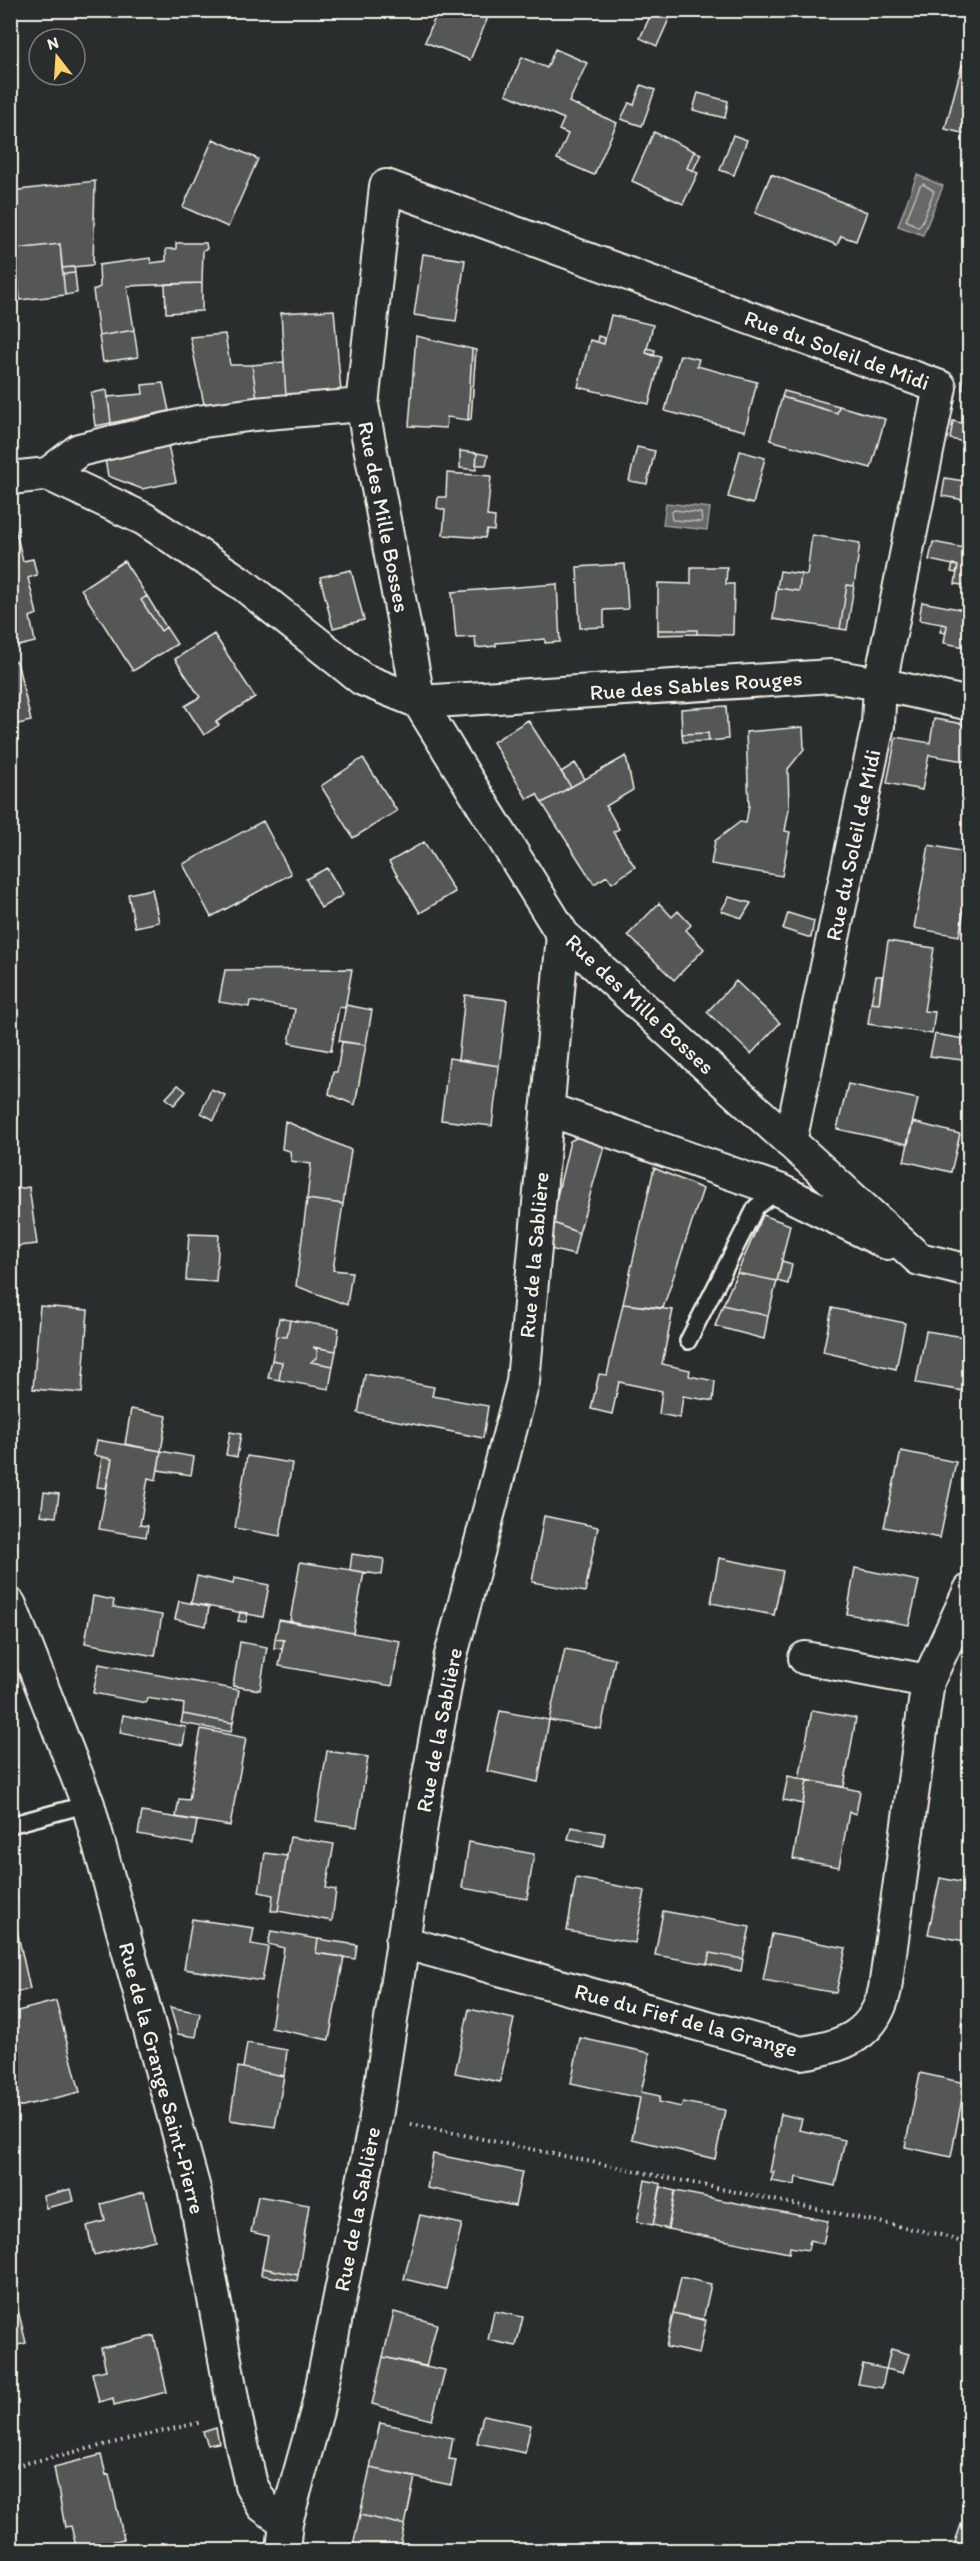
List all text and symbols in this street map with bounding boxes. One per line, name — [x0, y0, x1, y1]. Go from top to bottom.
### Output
north arrow — [27, 27, 87, 87]
text: N — [45, 32, 61, 54]
street label: Rue du Soleil de Midi — [741, 304, 933, 396]
street label: Rue des Mille Bosses — [352, 419, 416, 615]
street label: Rue des Sables Rouges — [589, 664, 803, 706]
street label: Rue du Soleil de Midi — [820, 747, 886, 943]
street label: Rue des Mille Bosses — [560, 928, 720, 1080]
street label: Rue de la Sablière — [513, 1171, 555, 1339]
street label: Rue de la Sablière — [410, 1645, 468, 1815]
street label: Rue de la Grange Saint-Pierre — [113, 1939, 211, 2217]
street label: Rue du Fief de la Grange — [572, 1977, 800, 2063]
street label: Rue de la Sablière — [328, 2124, 386, 2294]

